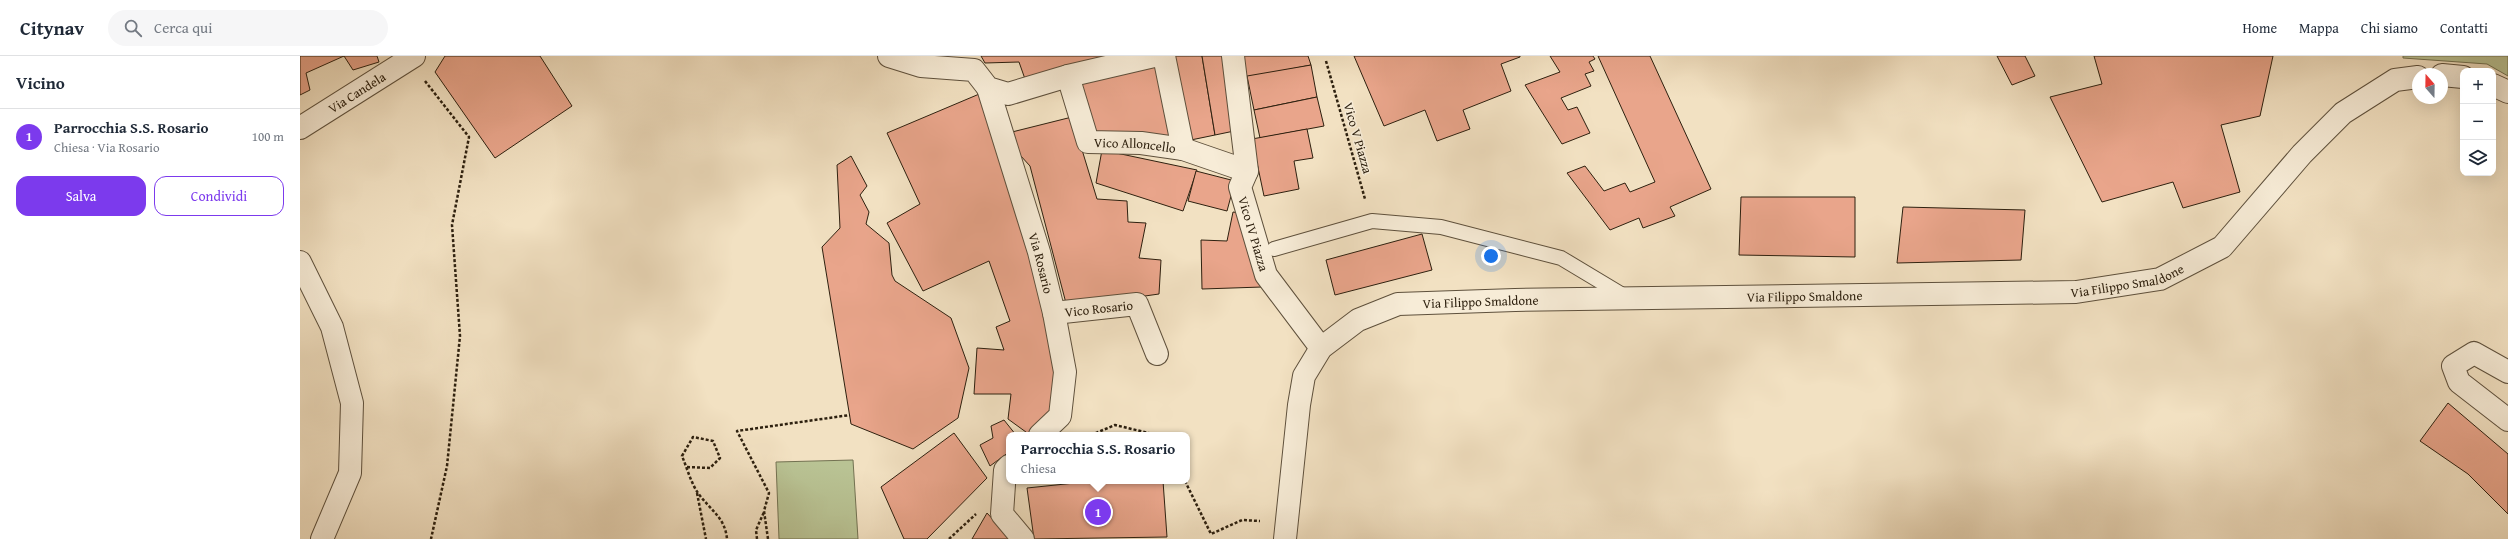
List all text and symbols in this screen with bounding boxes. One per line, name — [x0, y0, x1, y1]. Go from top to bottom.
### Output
search box — [108, 10, 388, 46]
text: Citynav — [20, 14, 84, 42]
icon: search — [122, 17, 144, 39]
text: Cerca qui — [154, 17, 212, 38]
text: Home — [2243, 18, 2277, 38]
text: Mappa — [2299, 18, 2339, 38]
text: Chi siamo — [2361, 18, 2418, 38]
text: Contatti — [2440, 18, 2488, 38]
street label: Via Candela — [324, 66, 390, 118]
north arrow — [2412, 68, 2448, 104]
map controls — [2460, 68, 2496, 176]
button: + — [2460, 68, 2496, 104]
text: Vicino — [16, 70, 65, 95]
street label: Vico V Piazza — [1339, 100, 1377, 177]
button: − — [2460, 104, 2496, 140]
text: Parrocchia S.S. Rosario — [54, 117, 209, 138]
text: 1 — [26, 127, 32, 146]
text: 100 m — [252, 127, 284, 146]
street label: Vico Alloncello — [1094, 133, 1178, 157]
text: Chiesa · Via Rosario — [54, 138, 160, 157]
button: layers — [2460, 140, 2496, 176]
button: Salva — [16, 176, 146, 216]
button: Condividi — [154, 176, 284, 216]
street label: Vico IV Piazza — [1234, 194, 1274, 274]
street label: Via Rosario — [1024, 230, 1058, 296]
your location — [1481, 246, 1501, 266]
street label: Via Filippo Smaldone — [2070, 259, 2187, 302]
street label: Via Filippo Smaldone — [1746, 286, 1863, 306]
street label: Via Filippo Smaldone — [1422, 290, 1539, 313]
street label: Vico Rosario — [1064, 295, 1134, 321]
popup — [1006, 432, 1190, 484]
text: Parrocchia S.S. Rosario — [1021, 438, 1175, 459]
text: Chiesa — [1021, 459, 1056, 478]
pin: 1 — [1085, 497, 1111, 527]

